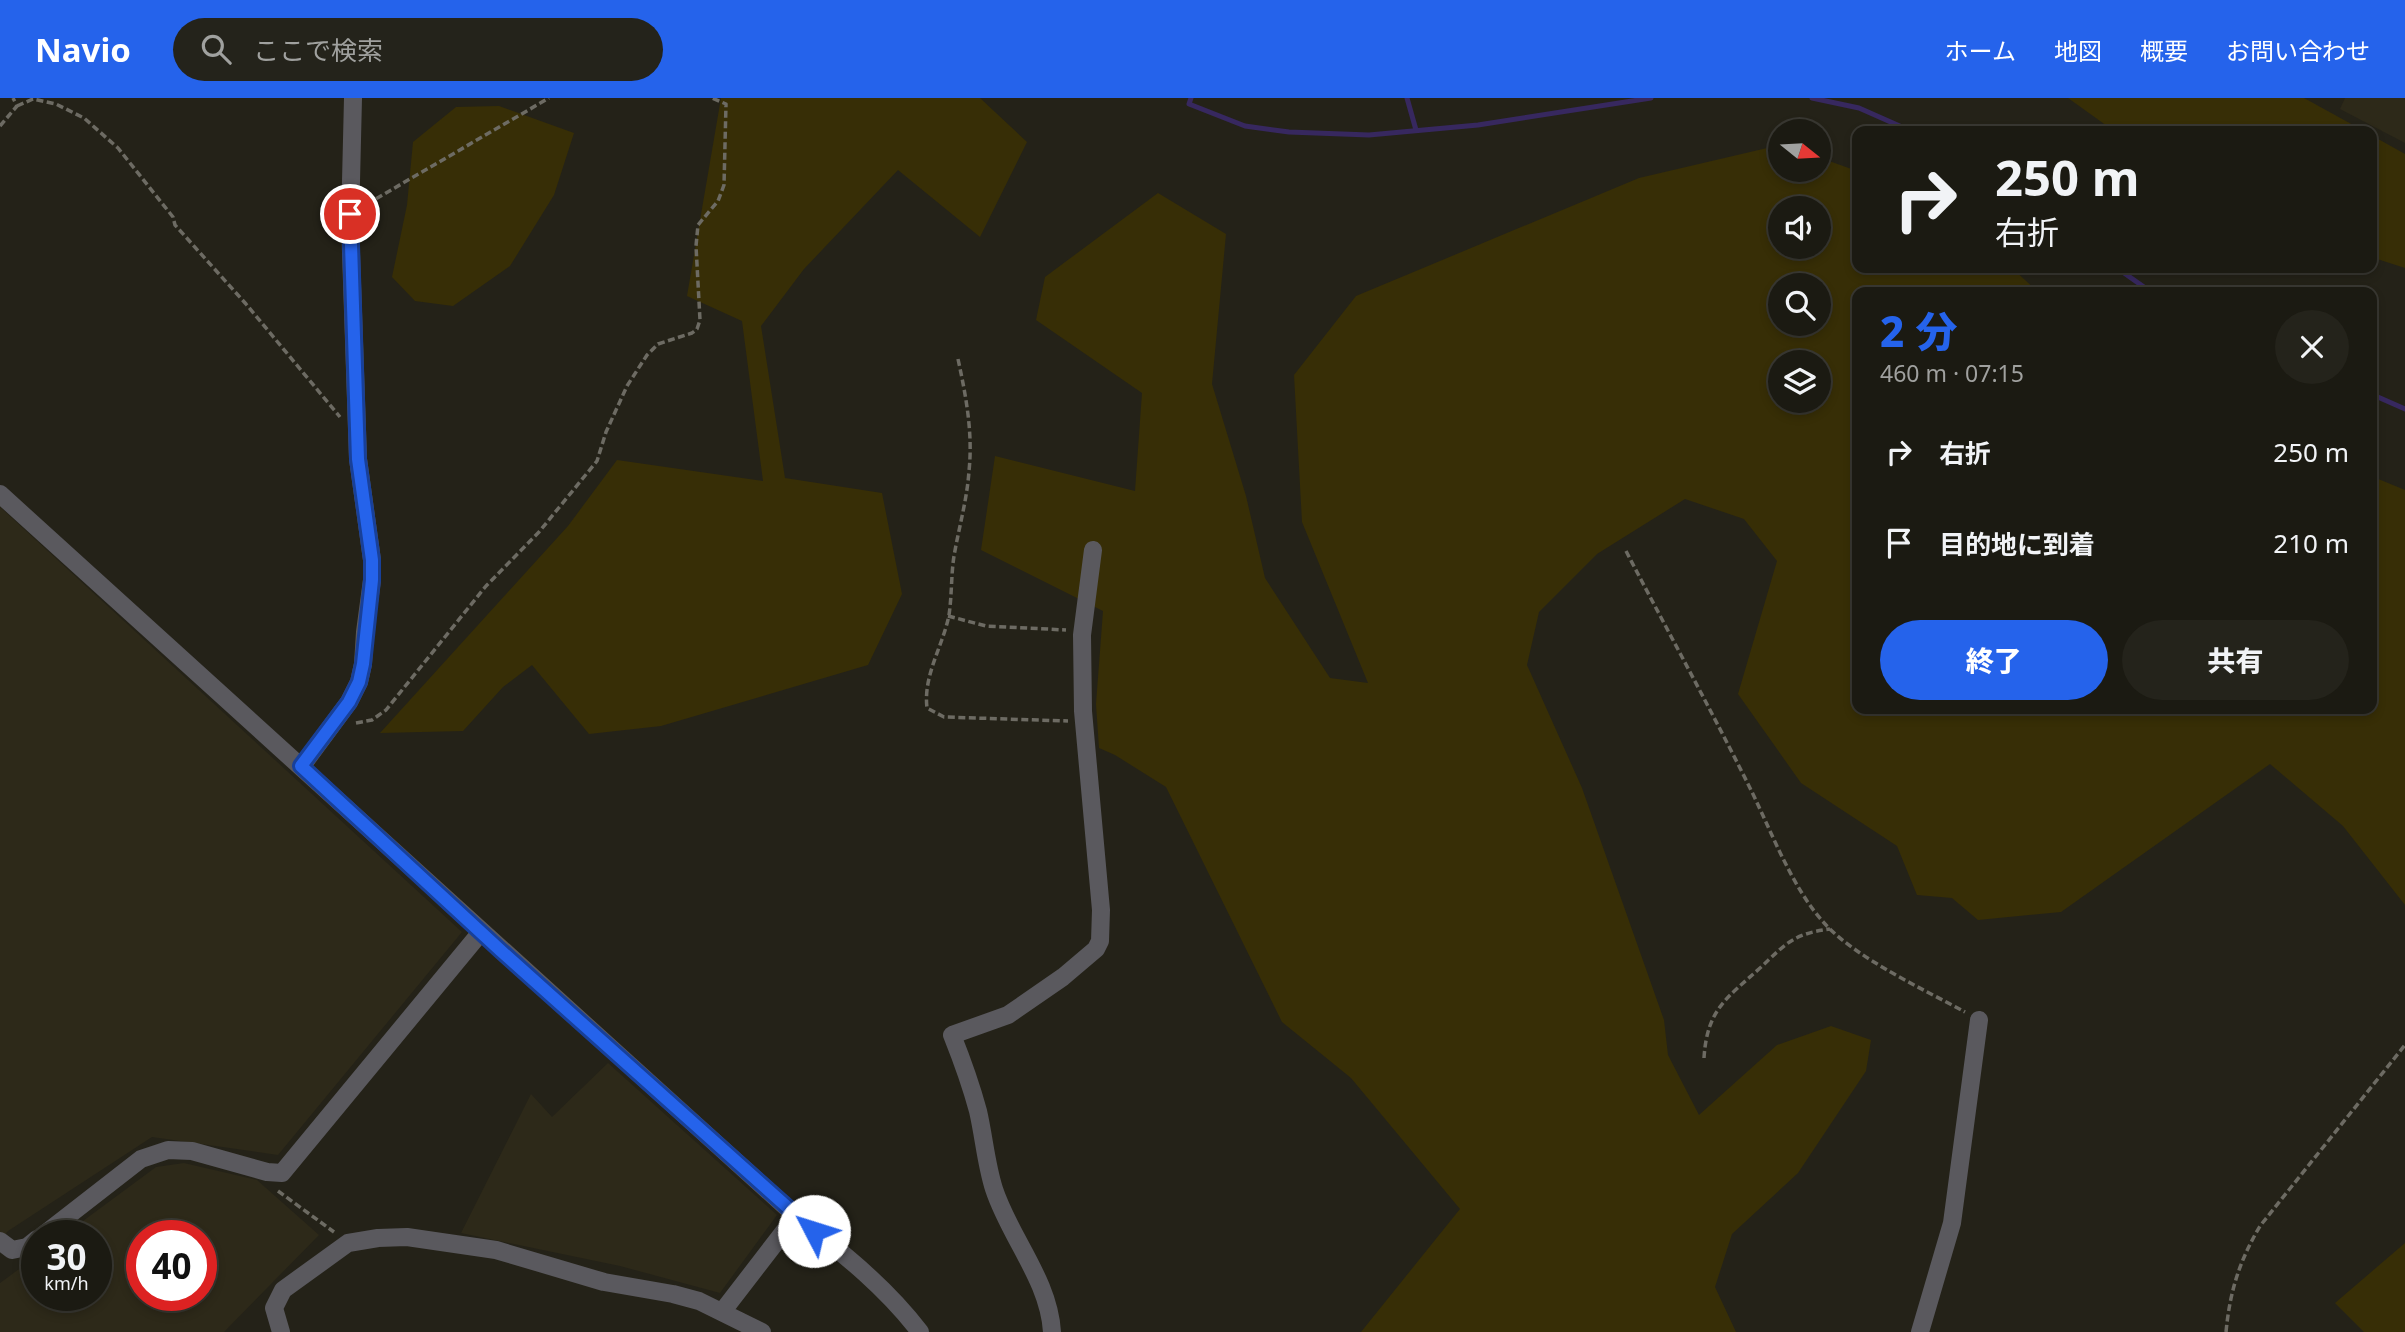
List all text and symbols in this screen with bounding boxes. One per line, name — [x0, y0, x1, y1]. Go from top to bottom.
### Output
search box — [173, 18, 663, 81]
text: Navio — [35, 27, 131, 72]
icon: search — [197, 30, 235, 68]
text: ここで検索 — [253, 32, 383, 68]
text: ホーム — [1945, 34, 2016, 67]
text: 地図 — [2054, 34, 2102, 67]
text: 概要 — [2140, 34, 2188, 67]
text: お問い合わせ — [2226, 34, 2370, 67]
north arrow — [1768, 119, 1830, 182]
map controls — [1768, 119, 1831, 413]
text: 250 m — [1995, 144, 2140, 210]
icon: right — [1880, 154, 1971, 245]
pin — [320, 184, 380, 244]
icon: arrive — [331, 195, 369, 233]
button: sound — [1768, 196, 1831, 259]
text: 右折 — [1995, 210, 2059, 253]
button: search — [1768, 273, 1831, 336]
text: 2 分 — [1880, 302, 1957, 359]
button: close — [2275, 310, 2349, 384]
button: layers — [1768, 350, 1831, 413]
text: 460 m · 07:15 — [1880, 357, 2024, 389]
icon: right — [1880, 433, 1918, 471]
text: 250 m — [2273, 434, 2349, 470]
text: 右折 — [1939, 435, 1991, 471]
icon: arrive — [1880, 524, 1918, 562]
text: 210 m — [2273, 525, 2349, 561]
text: 目的地に到着 — [1939, 526, 2095, 562]
button: 終了 — [1880, 620, 2108, 700]
button: 共有 — [2122, 620, 2349, 700]
position arrow — [777, 1194, 851, 1268]
speed limit sign: 40 — [126, 1220, 217, 1311]
text: 30 — [46, 1233, 87, 1280]
text: km/h — [44, 1271, 89, 1295]

